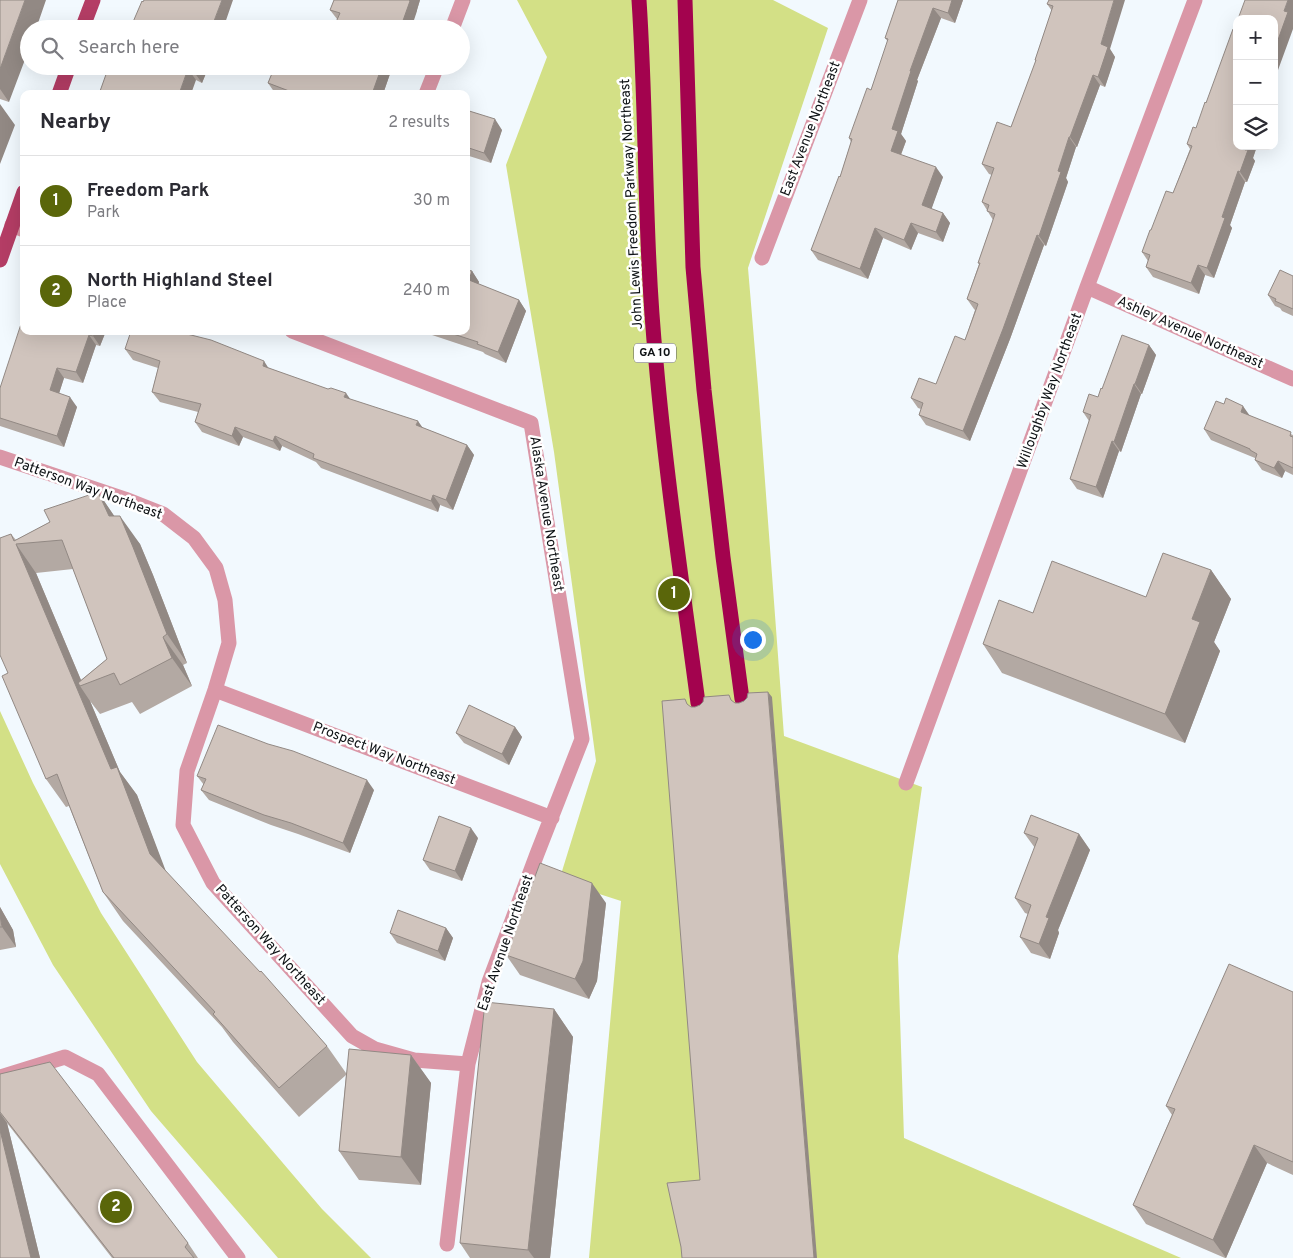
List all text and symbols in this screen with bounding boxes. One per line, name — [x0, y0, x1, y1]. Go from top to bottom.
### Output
map controls — [1233, 15, 1278, 150]
button: + — [1233, 15, 1278, 60]
search box — [20, 20, 470, 75]
icon: search — [38, 34, 66, 62]
text: Search here — [78, 36, 180, 60]
street label: East Avenue Northeast — [777, 59, 845, 199]
button: − — [1233, 60, 1278, 105]
street label: John Lewis Freedom Parkway Northeast — [617, 78, 647, 330]
button: layers — [1233, 105, 1278, 150]
text: Nearby — [40, 109, 111, 136]
text: 2 results — [388, 113, 450, 133]
text: Freedom Park — [87, 179, 210, 203]
text: 1 — [53, 191, 59, 211]
text: 30 m — [413, 191, 450, 211]
text: Park — [87, 203, 120, 223]
text: North Highland Steel — [87, 269, 273, 293]
text: 2 — [51, 281, 61, 301]
text: 240 m — [403, 281, 450, 301]
text: Place — [87, 293, 127, 313]
street label: Ashley Avenue Northeast — [1114, 293, 1266, 373]
street label: Willoughby Way Northeast — [1014, 311, 1086, 471]
road number: GA 10 — [634, 343, 676, 362]
street label: Alaska Avenue Northeast — [525, 435, 567, 593]
street label: Patterson Way Northeast — [12, 454, 164, 524]
pin: 1 — [658, 575, 690, 613]
your location — [740, 627, 766, 653]
street label: Prospect Way Northeast — [310, 719, 458, 789]
street label: East Avenue Northeast — [475, 873, 537, 1013]
street label: Patterson Way Northeast — [211, 881, 329, 1009]
pin: 2 — [100, 1188, 132, 1226]

